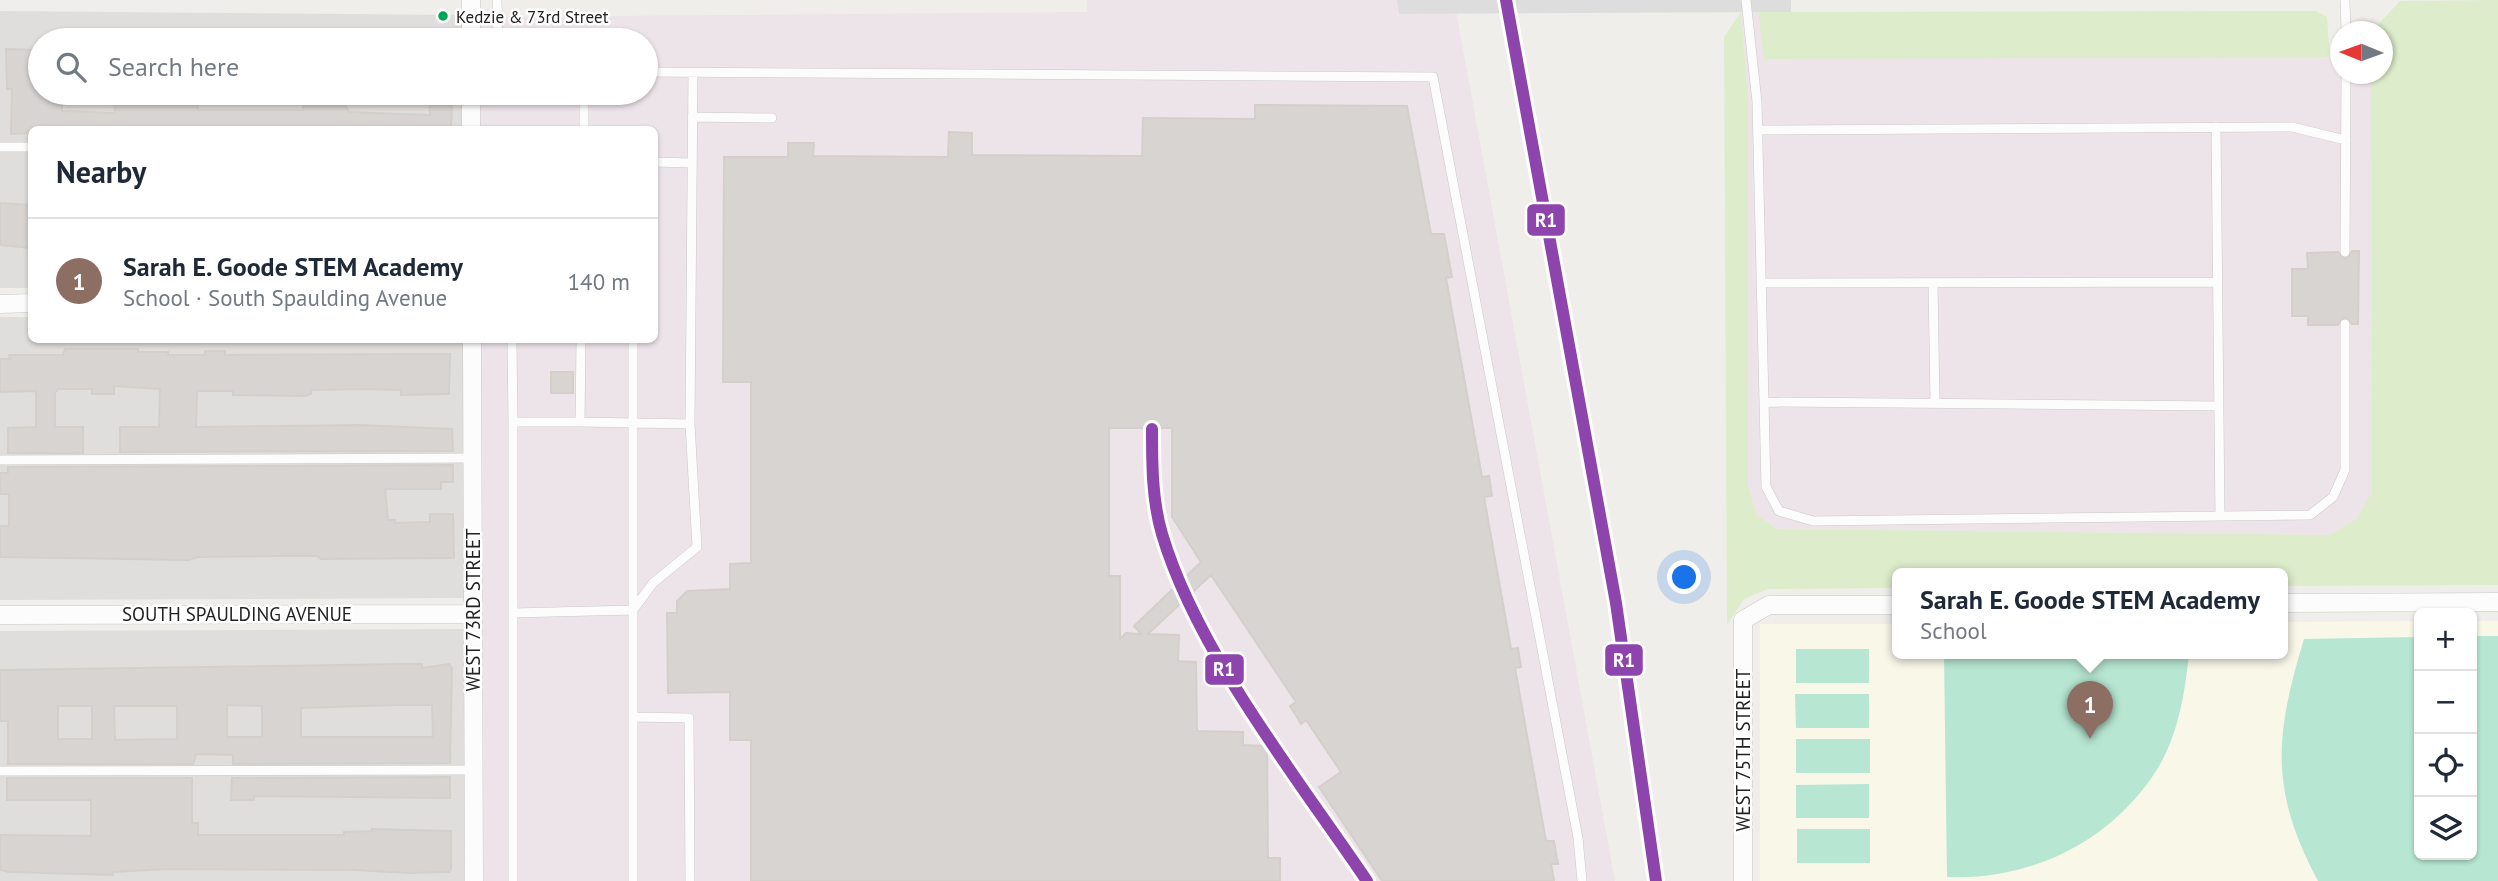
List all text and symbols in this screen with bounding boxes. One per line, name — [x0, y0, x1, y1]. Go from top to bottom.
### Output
place label: Kedzie & 73rd Street — [456, 6, 609, 28]
marker: Kedzie & 73rd Street — [436, 9, 450, 23]
north arrow — [2330, 21, 2393, 84]
search box — [28, 28, 658, 105]
icon: search — [52, 48, 90, 86]
text: Search here — [108, 50, 239, 83]
text: Nearby — [56, 152, 146, 191]
line badge: R1 — [1526, 203, 1566, 237]
text: R1 — [1535, 208, 1557, 232]
text: Sarah E. Goode STEM Academy — [123, 250, 463, 283]
text: 1 — [72, 267, 86, 296]
text: 140 m — [568, 267, 630, 296]
text: School · South Spaulding Avenue — [123, 283, 447, 312]
street label: WEST 73RD STREET — [461, 528, 485, 692]
your location — [1667, 560, 1701, 594]
popup — [1892, 568, 2288, 659]
text: Sarah E. Goode STEM Academy — [1920, 583, 2260, 616]
street label: SOUTH SPAULDING AVENUE — [122, 602, 352, 626]
map controls — [2414, 608, 2477, 860]
button: + — [2414, 608, 2477, 671]
text: School — [1920, 616, 1987, 645]
line badge: R1 — [1604, 643, 1644, 677]
text: R1 — [1613, 648, 1635, 672]
line badge: R1 — [1204, 653, 1245, 686]
text: R1 — [1213, 657, 1235, 681]
street label: WEST 75TH STREET — [1731, 668, 1755, 831]
button: − — [2414, 671, 2477, 734]
pin: 1 — [2067, 681, 2113, 739]
button: locate — [2414, 734, 2477, 797]
button: layers — [2414, 797, 2477, 860]

